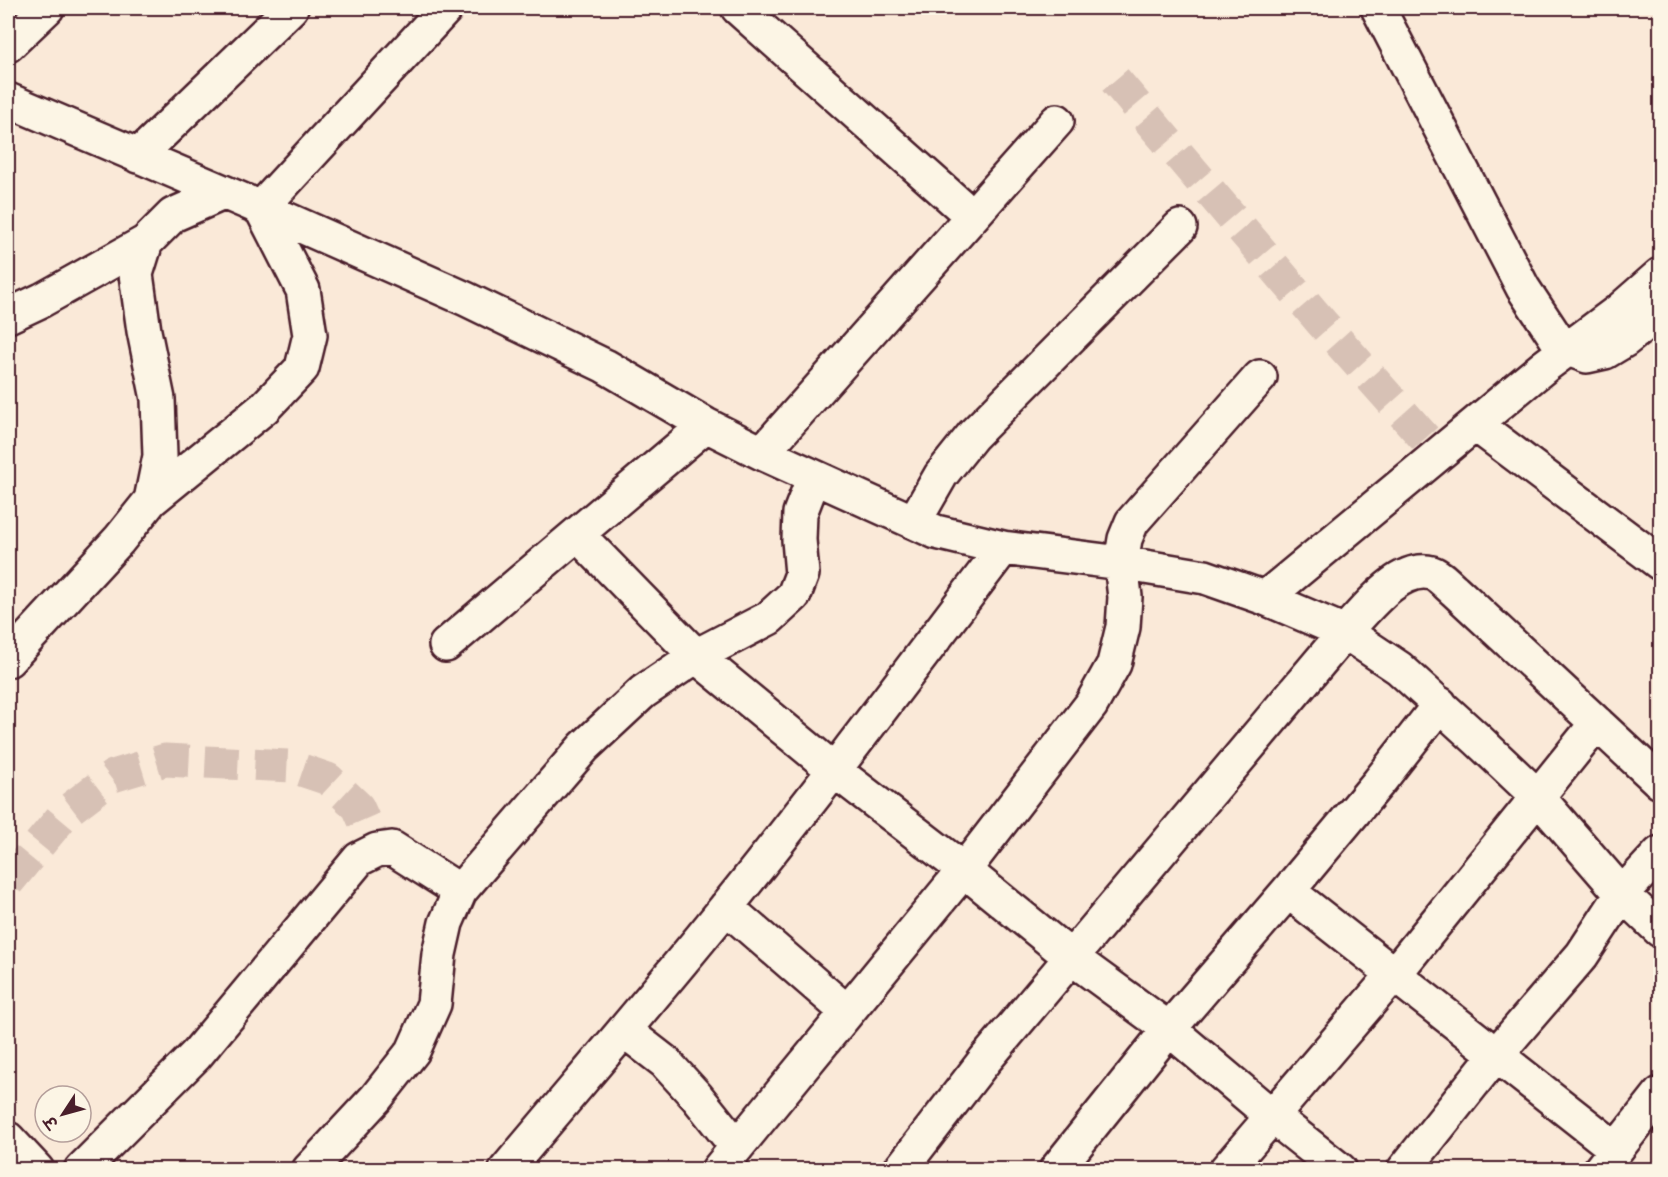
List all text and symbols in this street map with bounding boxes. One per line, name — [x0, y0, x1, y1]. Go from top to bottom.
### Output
north arrow — [33, 1084, 93, 1144]
text: उ — [39, 1110, 65, 1135]

